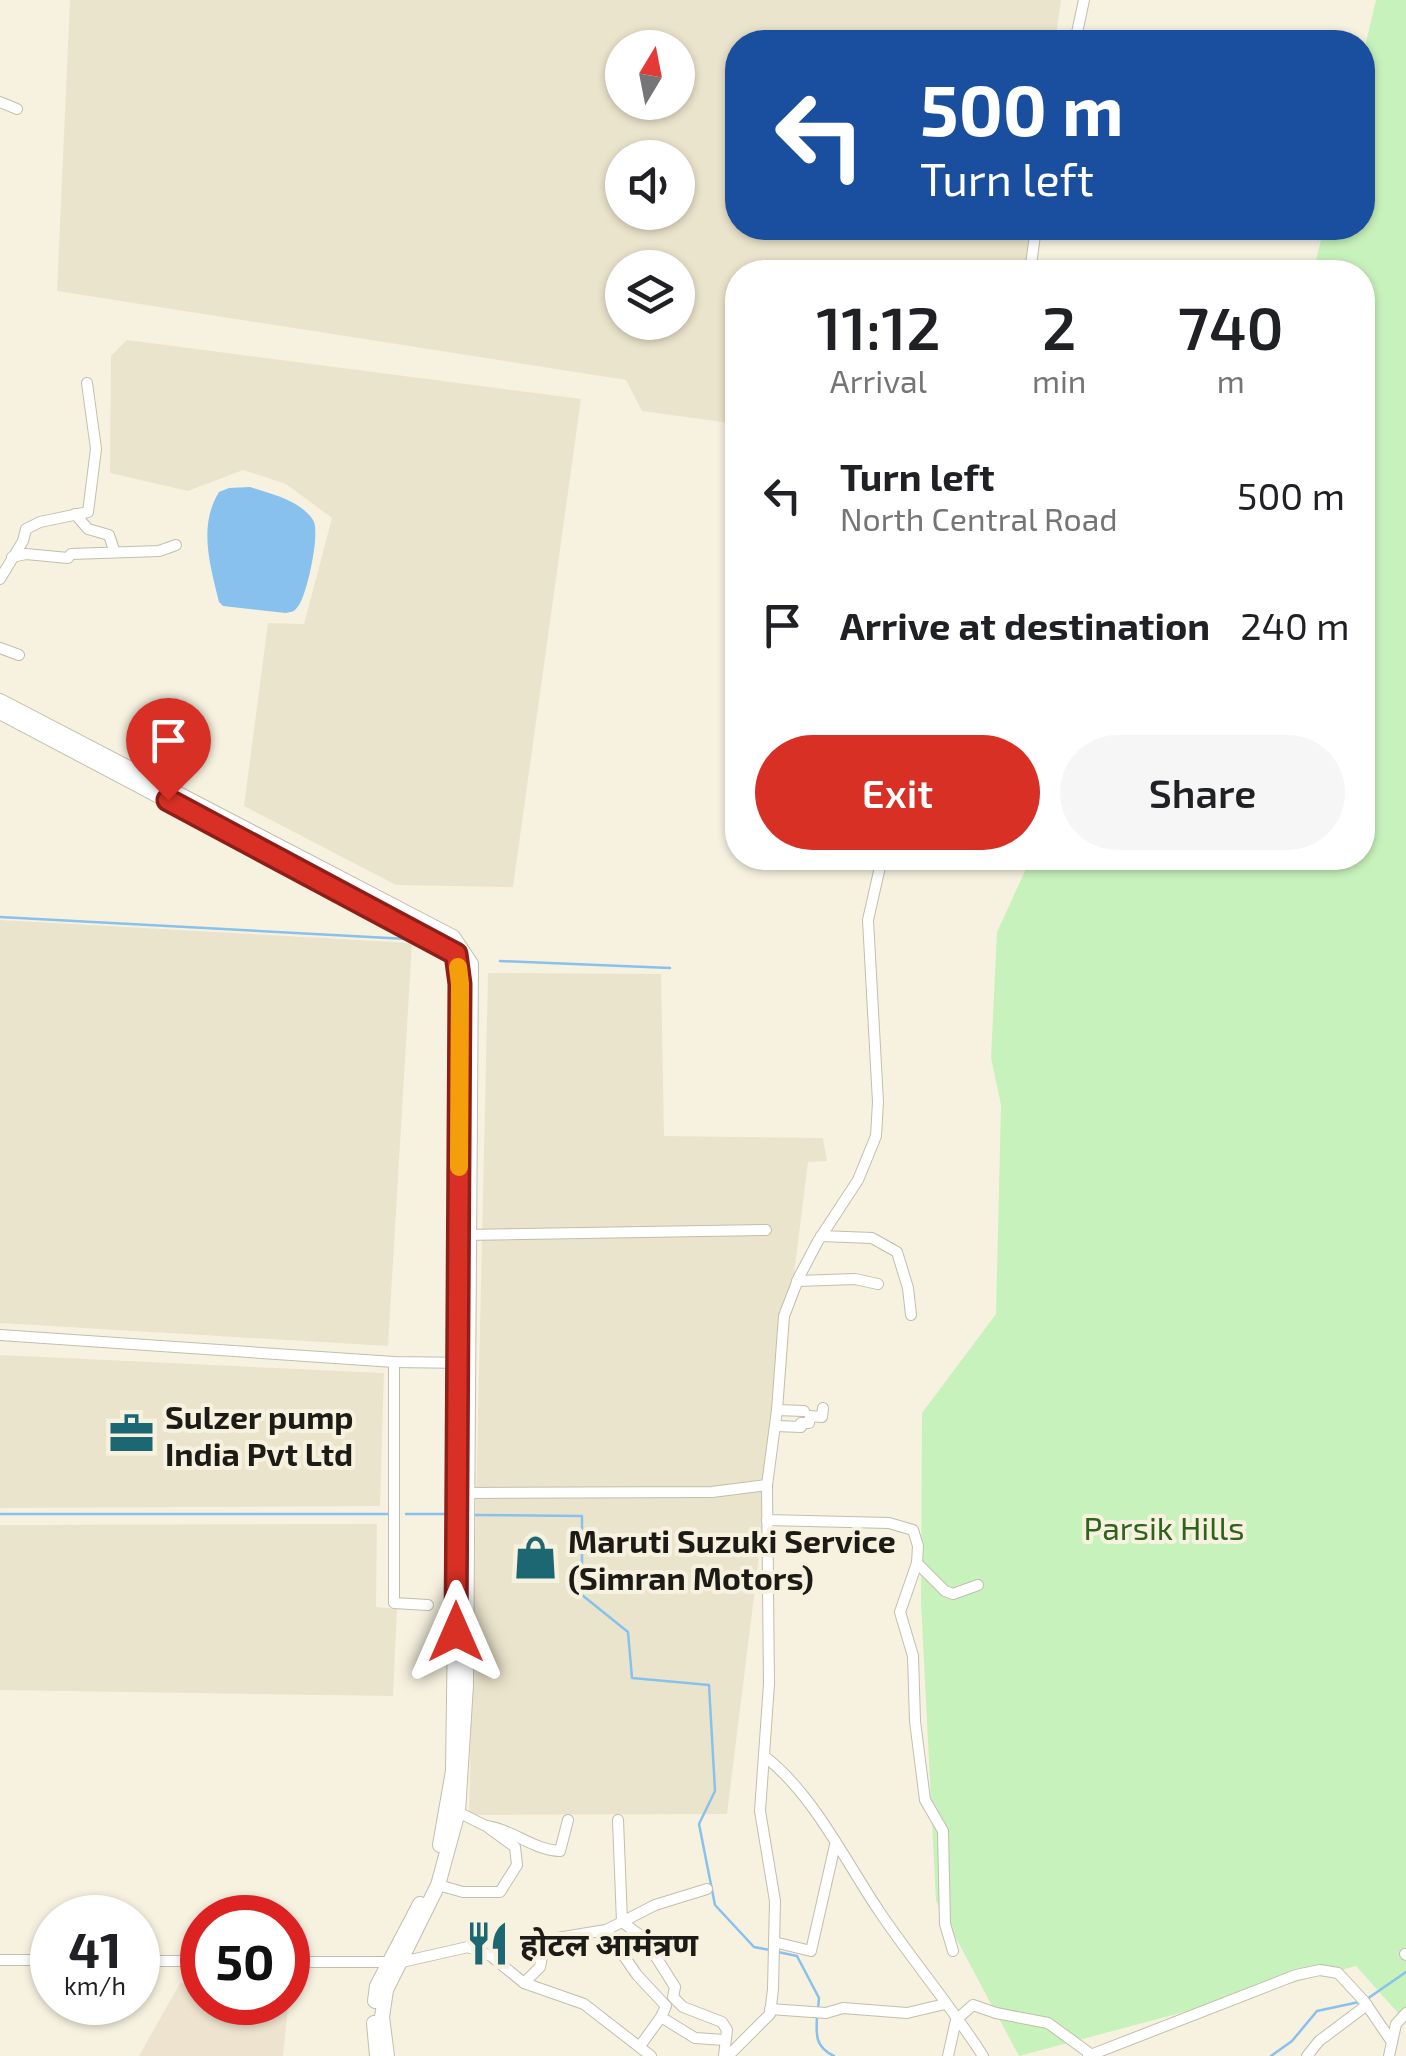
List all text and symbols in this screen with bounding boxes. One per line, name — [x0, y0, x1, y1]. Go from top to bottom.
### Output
north arrow — [605, 30, 695, 120]
map controls — [605, 30, 695, 340]
text: 500 m — [920, 66, 1124, 150]
icon: left — [755, 70, 885, 200]
button: sound — [605, 140, 695, 230]
text: Turn left — [920, 151, 1094, 205]
button: layers — [605, 250, 695, 340]
text: 11:12 — [816, 290, 941, 362]
text: 2 — [1042, 290, 1076, 362]
text: 740 — [1178, 290, 1284, 362]
text: Arrival — [830, 361, 927, 399]
text: min — [1032, 361, 1086, 399]
text: m — [1217, 361, 1245, 399]
text: Turn left — [840, 453, 995, 499]
icon: left — [755, 468, 810, 523]
text: 500 m — [1237, 472, 1345, 518]
text: North Central Road — [840, 499, 1118, 537]
icon: arrive — [755, 598, 810, 653]
text: Arrive at destination — [840, 602, 1210, 648]
text: 240 m — [1240, 602, 1350, 648]
pin — [126, 698, 211, 801]
icon: arrive — [141, 713, 196, 768]
button: Exit — [755, 735, 1040, 850]
button: Share — [1060, 735, 1345, 850]
place label: Sulzer pump India Pvt Ltd — [165, 1397, 354, 1472]
office icon: Sulzer pump India Pvt Ltd — [108, 1410, 156, 1458]
park label: Parsik Hills — [1083, 1508, 1245, 1546]
place label: Maruti Suzuki Service (Simran Motors) — [568, 1521, 896, 1596]
shop icon: Maruti Suzuki Service (Simran Motors) — [511, 1534, 559, 1582]
position arrow — [404, 1580, 508, 1684]
speed limit sign: 50 — [180, 1895, 310, 2025]
text: 41 — [68, 1918, 122, 1978]
restaurant icon: होटल आमंत्रण — [463, 1919, 511, 1967]
place label: होटल आमंत्रण — [520, 1924, 699, 1962]
text: km/h — [64, 1970, 126, 2000]

